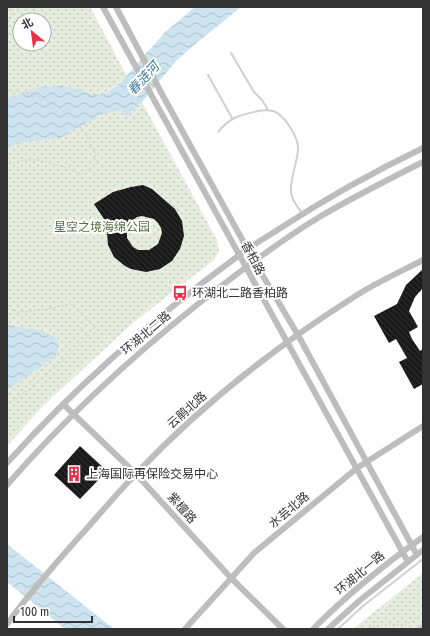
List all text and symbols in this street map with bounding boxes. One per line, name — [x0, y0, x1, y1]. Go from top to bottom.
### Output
north arrow — [12, 12, 52, 52]
text: 北 — [19, 15, 35, 32]
water label: 春涟河 — [125, 57, 164, 98]
park label: 星空之境海绵公园 — [54, 220, 150, 234]
street label: 香柏路 — [238, 239, 268, 277]
bus stop icon: 环湖北二路香柏路 — [171, 284, 189, 302]
place label: 环湖北二路香柏路 — [192, 286, 288, 300]
street label: 环湖北二路 — [119, 308, 173, 358]
street label: 云鹃北路 — [164, 389, 210, 431]
building icon: 上海国际再保险交易中心 — [65, 465, 83, 483]
place label: 上海国际再保险交易中心 — [86, 467, 218, 481]
street label: 水芸北路 — [266, 489, 312, 531]
street label: 紫檀路 — [165, 490, 199, 526]
street label: 环湖北一路 — [333, 548, 387, 598]
scale bar — [14, 598, 92, 624]
text: 100 m — [20, 605, 49, 619]

